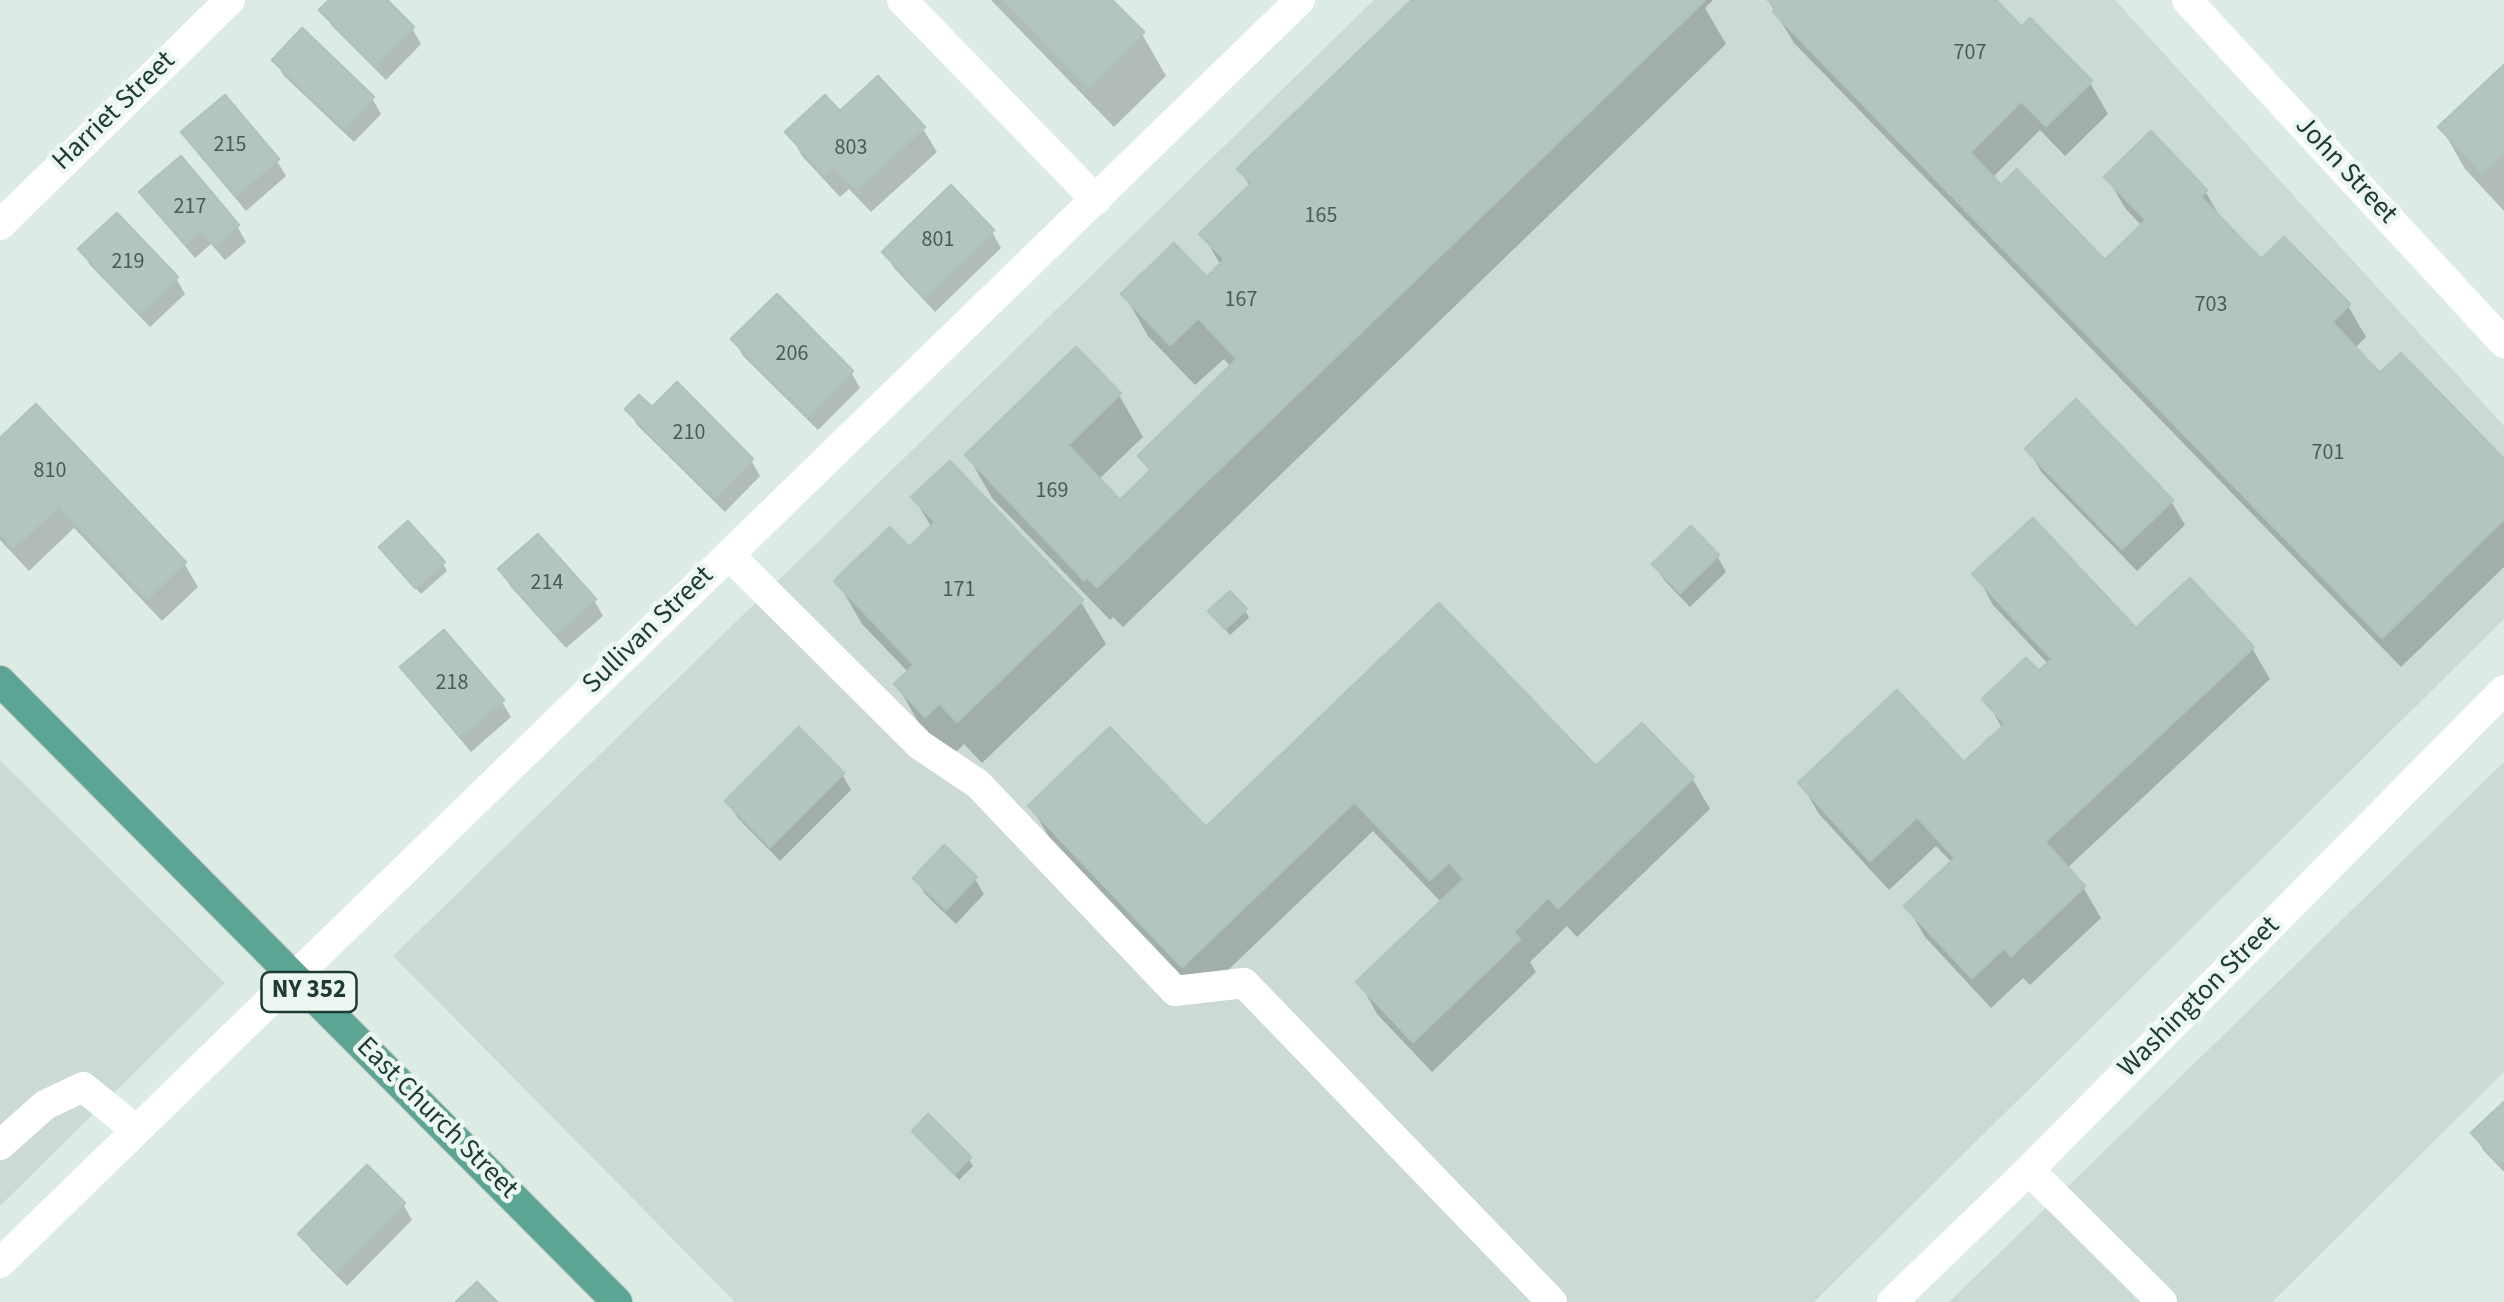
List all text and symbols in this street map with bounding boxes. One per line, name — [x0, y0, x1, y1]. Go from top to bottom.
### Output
house number: 707 — [1954, 41, 1986, 67]
street label: Harriet Street — [47, 45, 183, 179]
street label: John Street — [2287, 110, 2403, 232]
house number: 215 — [214, 133, 246, 159]
house number: 803 — [835, 136, 867, 162]
house number: 217 — [174, 195, 206, 221]
house number: 165 — [1305, 204, 1337, 230]
house number: 801 — [922, 228, 954, 254]
house number: 219 — [112, 250, 144, 276]
house number: 167 — [1225, 288, 1257, 314]
house number: 703 — [2195, 293, 2227, 319]
house number: 206 — [776, 342, 808, 368]
house number: 210 — [673, 421, 705, 447]
house number: 701 — [2312, 441, 2344, 467]
house number: 810 — [34, 459, 66, 485]
house number: 169 — [1036, 479, 1068, 505]
street label: Sullivan Street — [577, 560, 721, 702]
house number: 214 — [531, 571, 563, 597]
house number: 171 — [943, 578, 975, 604]
house number: 218 — [436, 671, 468, 697]
street label: Washington Street — [2112, 910, 2288, 1086]
road number: NY 352 — [262, 972, 356, 1012]
street label: East Church Street — [348, 1031, 524, 1207]

